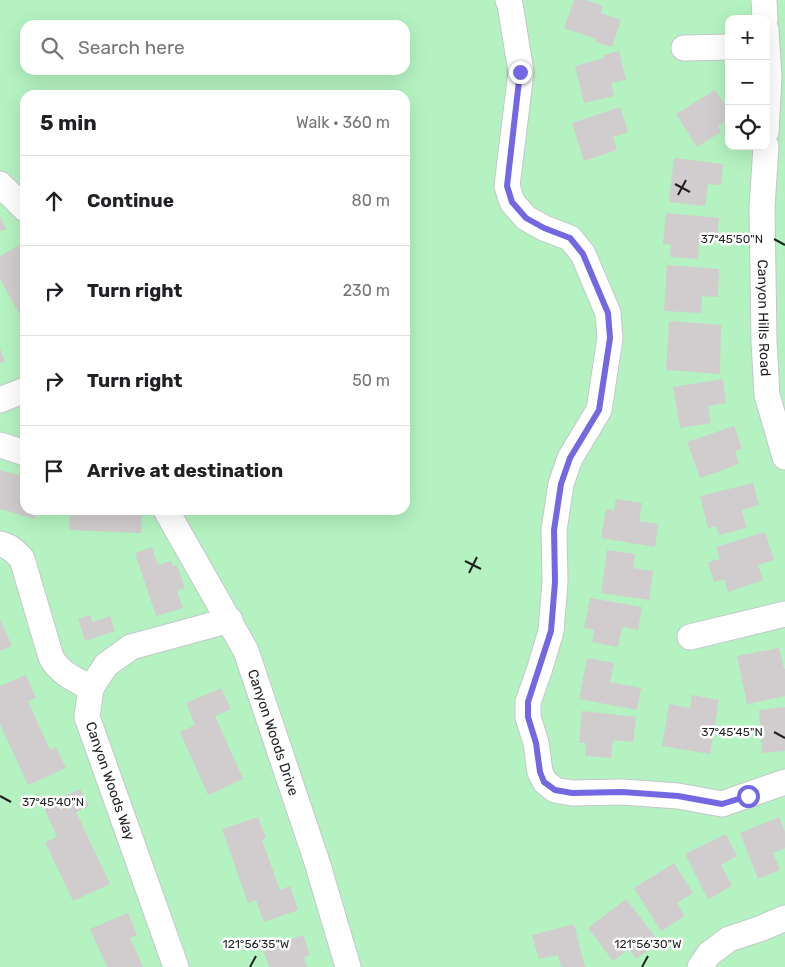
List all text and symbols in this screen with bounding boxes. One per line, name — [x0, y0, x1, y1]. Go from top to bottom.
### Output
map controls — [725, 15, 770, 150]
button: + — [725, 15, 770, 60]
search box — [20, 20, 410, 75]
icon: search — [38, 34, 66, 62]
text: Search here — [78, 36, 185, 59]
button: − — [725, 60, 770, 105]
route end — [509, 61, 532, 84]
button: locate — [725, 105, 770, 150]
text: 5 min — [40, 110, 97, 135]
text: Walk · 360 m — [296, 113, 390, 132]
icon: ahead — [40, 187, 68, 215]
text: Continue — [87, 189, 174, 212]
text: 80 m — [352, 191, 390, 210]
text: 37°45'50"N — [701, 232, 763, 246]
street label: Canyon Hills Road — [754, 259, 774, 377]
icon: right — [40, 277, 68, 305]
text: Turn right — [87, 279, 182, 302]
text: 230 m — [343, 281, 390, 300]
icon: right — [40, 367, 68, 395]
text: Turn right — [87, 369, 182, 392]
text: 50 m — [352, 371, 390, 390]
icon: arrive — [40, 457, 68, 485]
text: Arrive at destination — [87, 459, 283, 482]
street label: Canyon Woods Drive — [244, 667, 303, 798]
street label: Canyon Woods Way — [82, 719, 138, 843]
text: 37°45'45"N — [701, 725, 763, 739]
route start — [737, 785, 760, 808]
text: 37°45'40"N — [22, 795, 84, 809]
text: 121°56'35"W — [223, 937, 290, 951]
text: 121°56'30"W — [614, 937, 682, 951]

